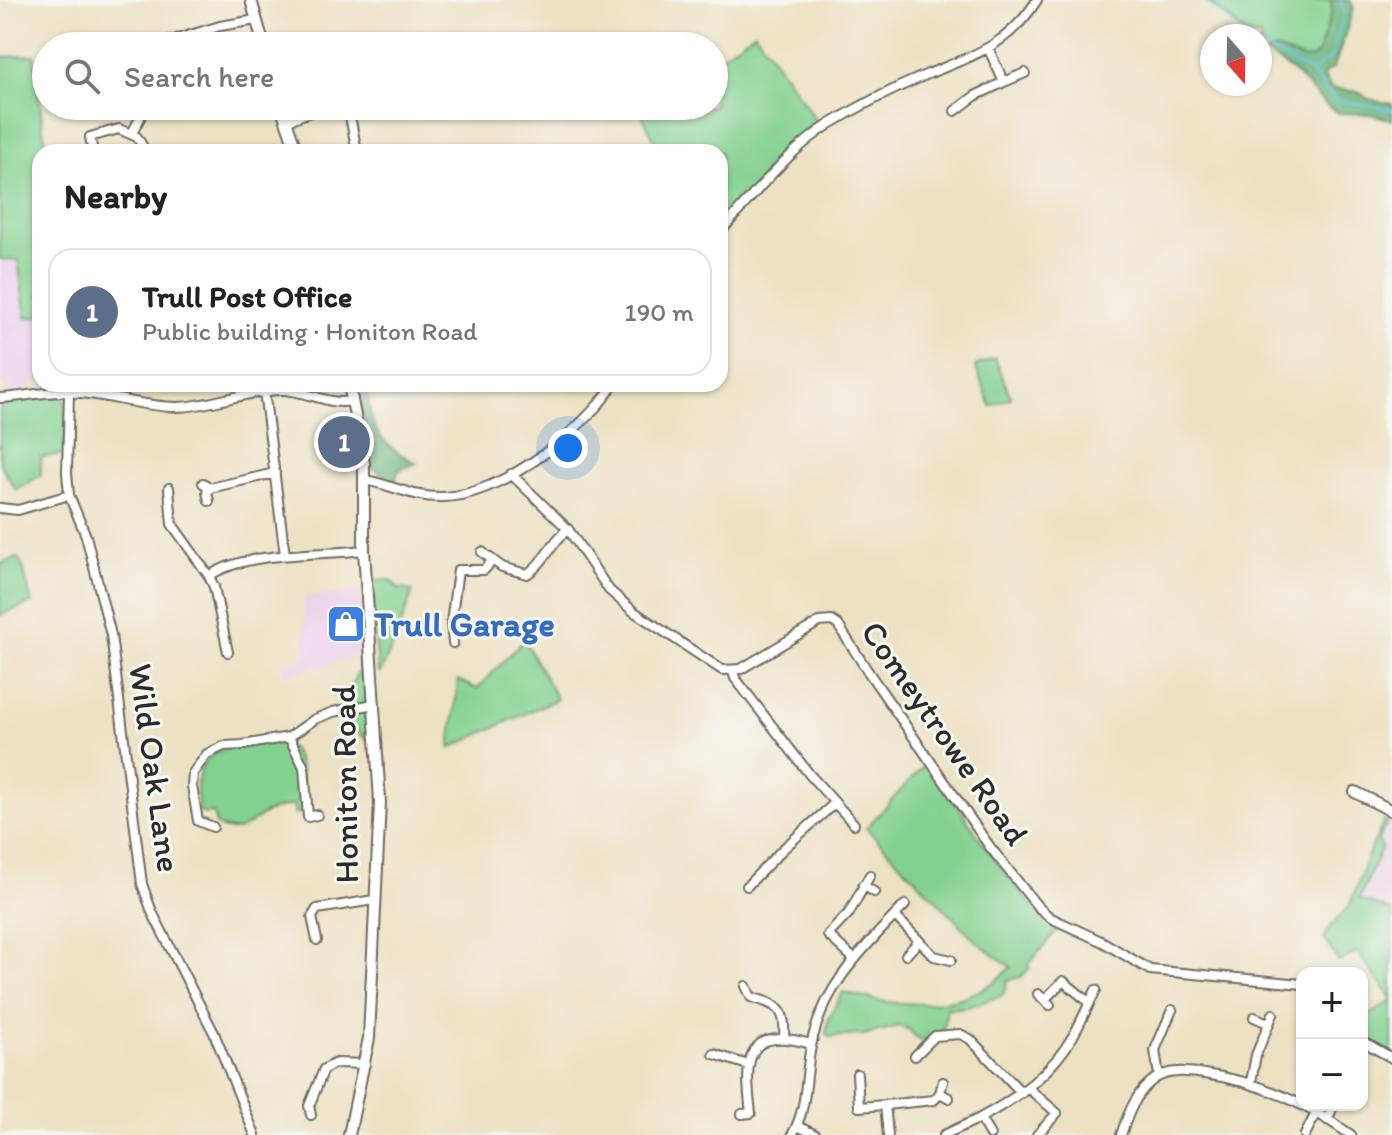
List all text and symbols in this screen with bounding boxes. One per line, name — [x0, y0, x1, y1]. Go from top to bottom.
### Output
north arrow — [1200, 24, 1272, 96]
search box — [32, 32, 728, 120]
icon: search — [60, 54, 104, 98]
text: Search here — [124, 58, 274, 95]
text: Nearby — [64, 176, 167, 217]
text: Trull Post Office — [142, 278, 352, 315]
text: 1 — [86, 296, 98, 328]
text: 190 m — [625, 296, 694, 328]
text: Public building · Honiton Road — [142, 315, 478, 347]
pin: 1 — [318, 412, 370, 472]
your location — [548, 428, 588, 468]
shop icon: Trull Garage — [325, 603, 367, 645]
place label: Trull Garage — [373, 604, 555, 645]
street label: Comeytrowe Road — [852, 613, 1038, 853]
street label: Wild Oak Lane — [120, 661, 190, 875]
street label: Honiton Road — [323, 684, 367, 884]
map controls — [1296, 967, 1368, 1111]
button: + — [1296, 967, 1368, 1039]
button: − — [1296, 1039, 1368, 1111]

